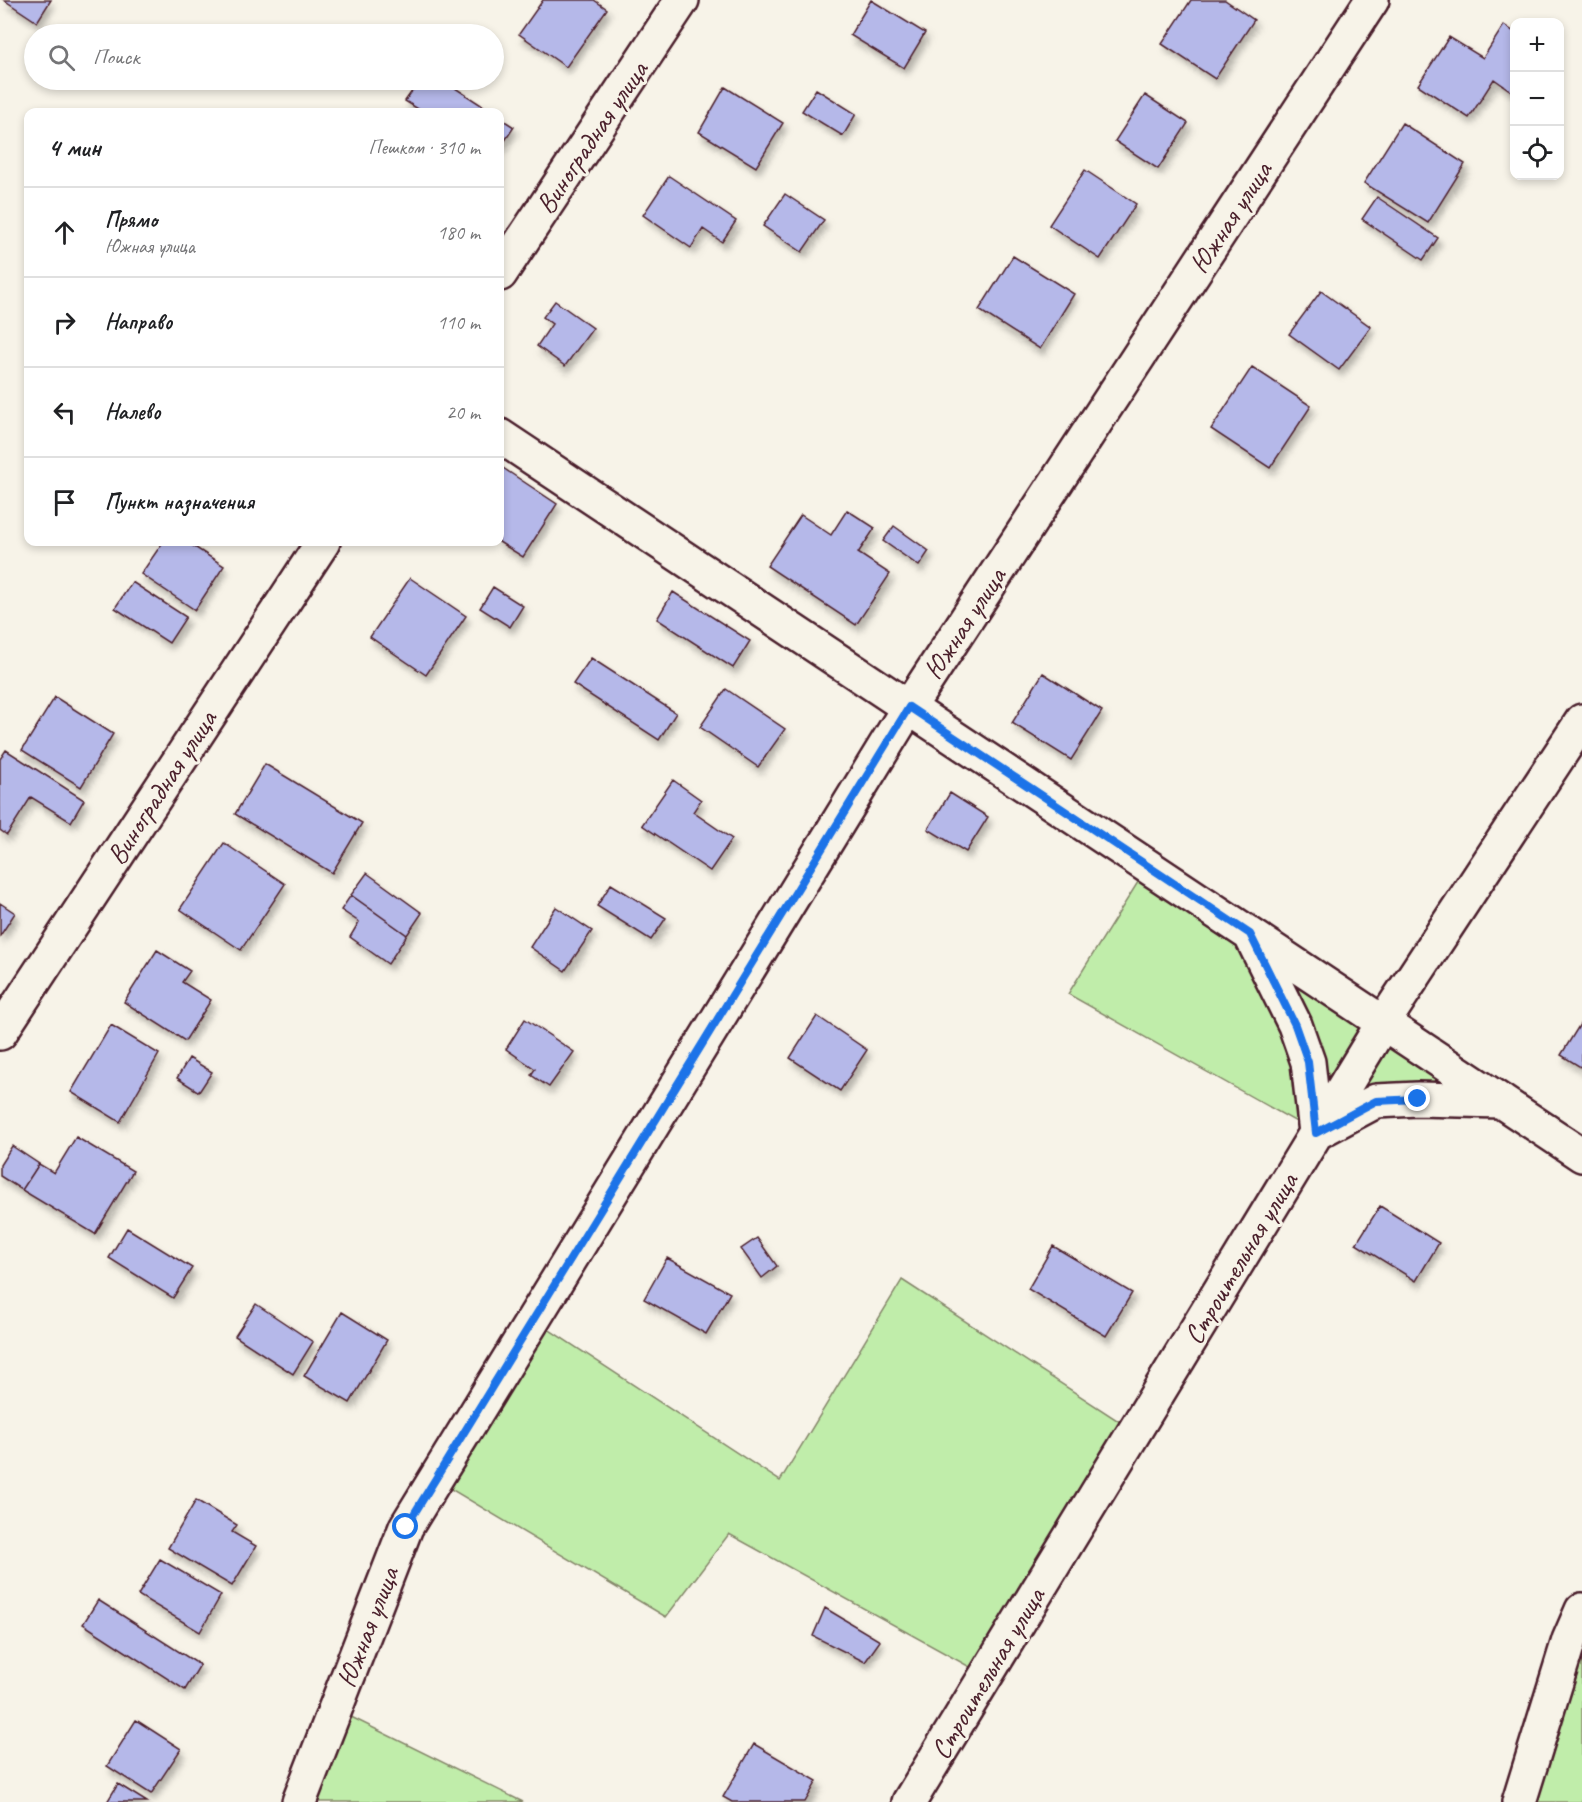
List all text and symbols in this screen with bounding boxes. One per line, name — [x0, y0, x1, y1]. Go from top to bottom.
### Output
map controls — [1510, 18, 1564, 180]
button: + — [1510, 18, 1564, 72]
search box — [24, 24, 504, 90]
icon: search — [45, 41, 78, 74]
text: Поиск — [93, 43, 139, 71]
street label: Виноградная улица — [528, 53, 656, 220]
button: − — [1510, 72, 1564, 126]
button: locate — [1510, 126, 1564, 180]
text: 4 мин — [48, 131, 101, 164]
text: Пешком · 310 m — [368, 135, 480, 160]
street label: Южная улица — [1181, 153, 1280, 280]
text: Прямо — [105, 206, 157, 234]
icon: ahead — [48, 216, 81, 249]
text: 180 m — [437, 220, 480, 245]
text: Южная улица — [105, 234, 195, 259]
icon: right — [48, 306, 81, 339]
text: Направо — [105, 308, 172, 336]
text: 110 m — [437, 310, 480, 335]
icon: left — [48, 396, 81, 429]
text: Налево — [105, 398, 161, 426]
text: 20 m — [446, 400, 480, 425]
icon: arrive — [48, 486, 81, 519]
text: Пункт назначения — [105, 488, 254, 516]
street label: Южная улица — [915, 559, 1014, 686]
street label: Виноградная улица — [99, 702, 225, 871]
route end — [1404, 1085, 1430, 1111]
street label: Строительная улица — [1176, 1165, 1306, 1350]
route start — [392, 1513, 418, 1539]
street label: Южная улица — [329, 1561, 407, 1692]
street label: Строительная улица — [923, 1580, 1053, 1765]

